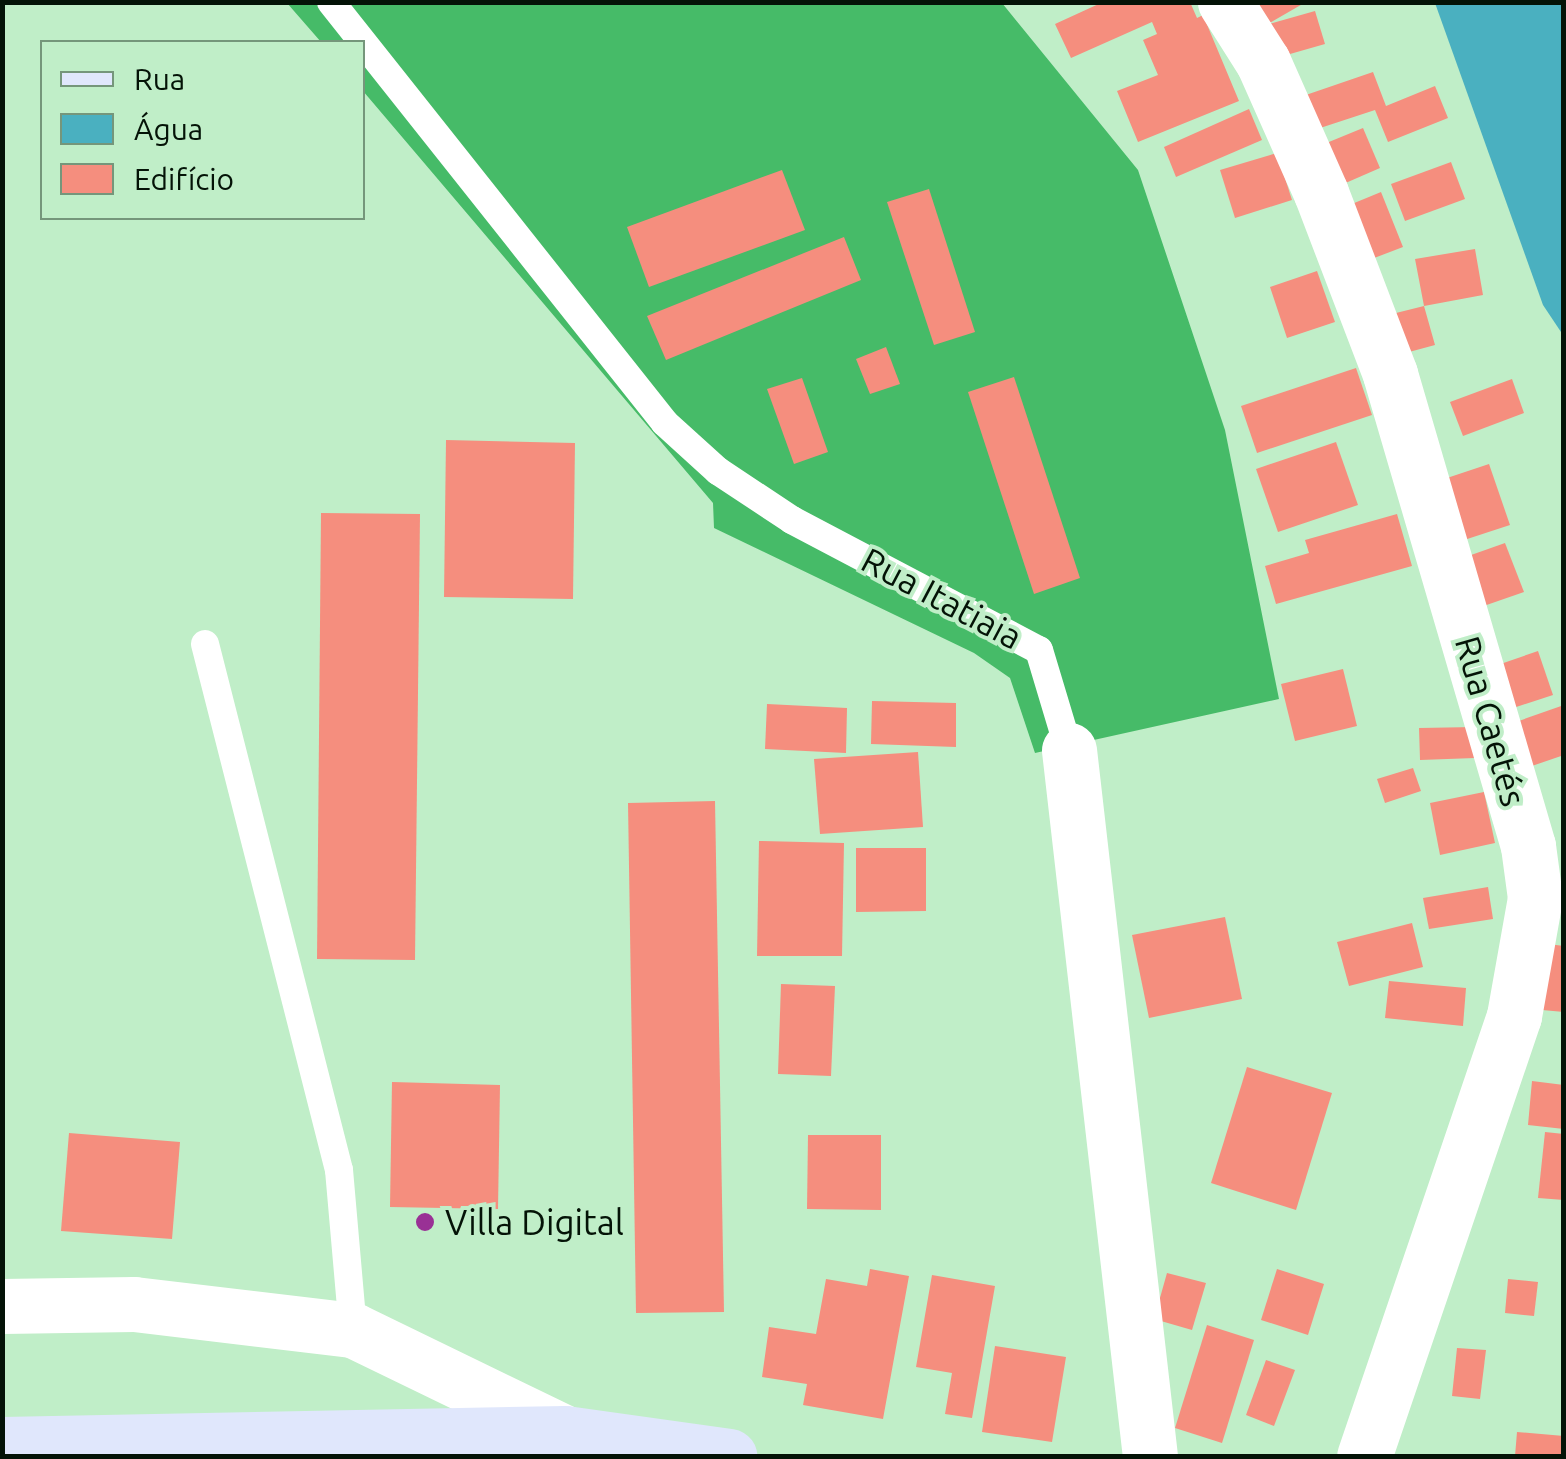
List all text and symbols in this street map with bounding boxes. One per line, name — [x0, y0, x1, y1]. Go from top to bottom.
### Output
legend — [40, 40, 365, 220]
text: Rua — [134, 62, 185, 96]
text: Água — [134, 112, 203, 146]
text: Edifício — [134, 162, 234, 196]
street label: Rua Itatiaia — [855, 538, 1029, 658]
street label: Rua Caetés — [1447, 631, 1535, 811]
place label: Villa Digital — [445, 1201, 624, 1243]
marker: Villa Digital — [414, 1211, 436, 1233]

